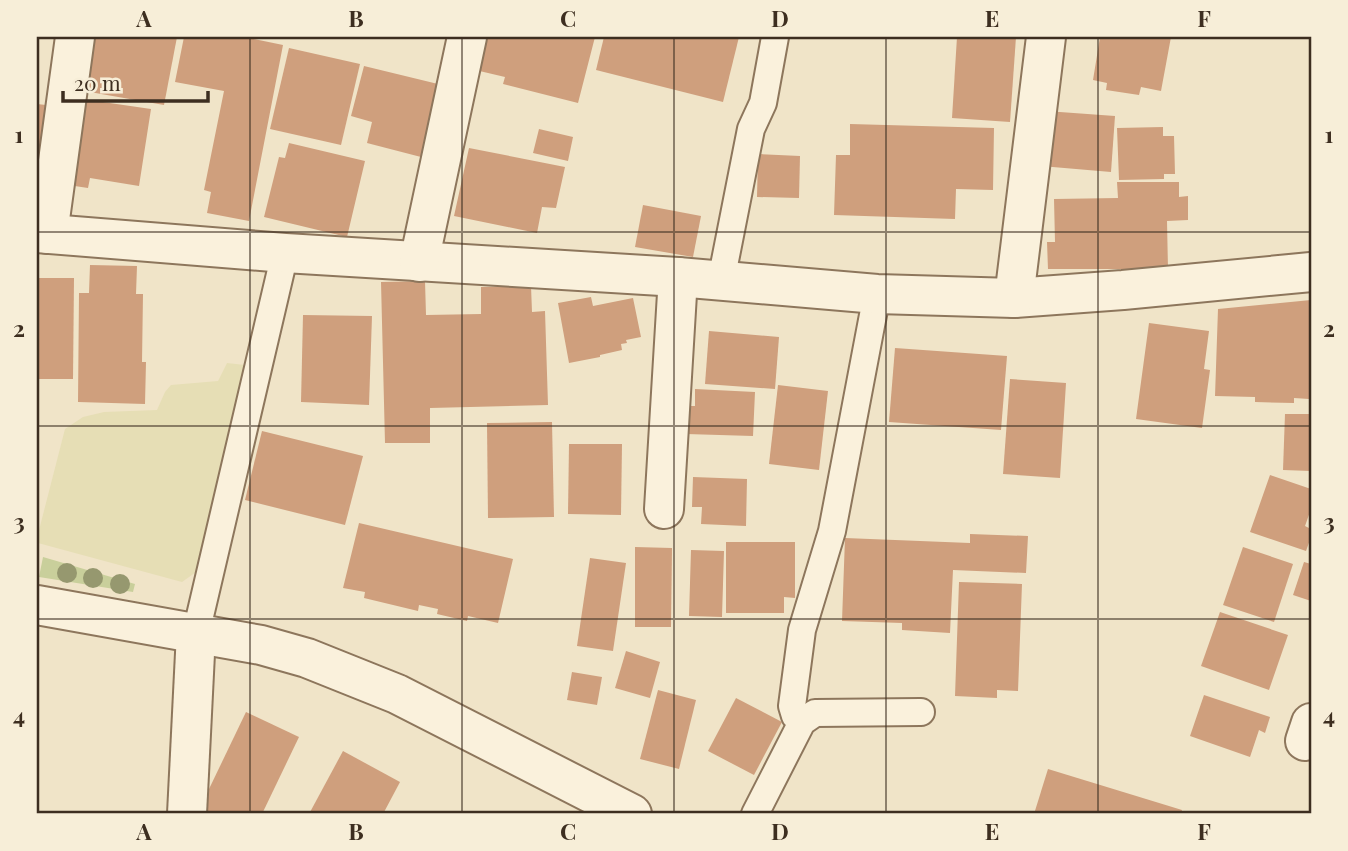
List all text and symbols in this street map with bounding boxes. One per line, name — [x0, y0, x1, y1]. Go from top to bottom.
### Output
text: A — [135, 2, 152, 33]
text: B — [348, 2, 364, 33]
text: C — [560, 2, 576, 33]
text: D — [771, 2, 789, 33]
text: E — [985, 2, 999, 33]
text: F — [1197, 2, 1211, 33]
scale bar — [63, 60, 208, 104]
text: 20 m — [74, 68, 121, 96]
text: 1 — [15, 118, 24, 149]
text: 1 — [1325, 118, 1334, 149]
text: 2 — [13, 312, 25, 343]
text: 2 — [1323, 312, 1335, 343]
text: 3 — [13, 505, 25, 536]
text: 3 — [1323, 505, 1335, 536]
text: 4 — [13, 699, 25, 730]
text: 4 — [1323, 699, 1335, 730]
text: A — [135, 815, 152, 846]
text: B — [348, 815, 364, 846]
text: C — [560, 815, 576, 846]
text: D — [771, 815, 789, 846]
text: E — [985, 815, 999, 846]
text: F — [1197, 815, 1211, 846]

